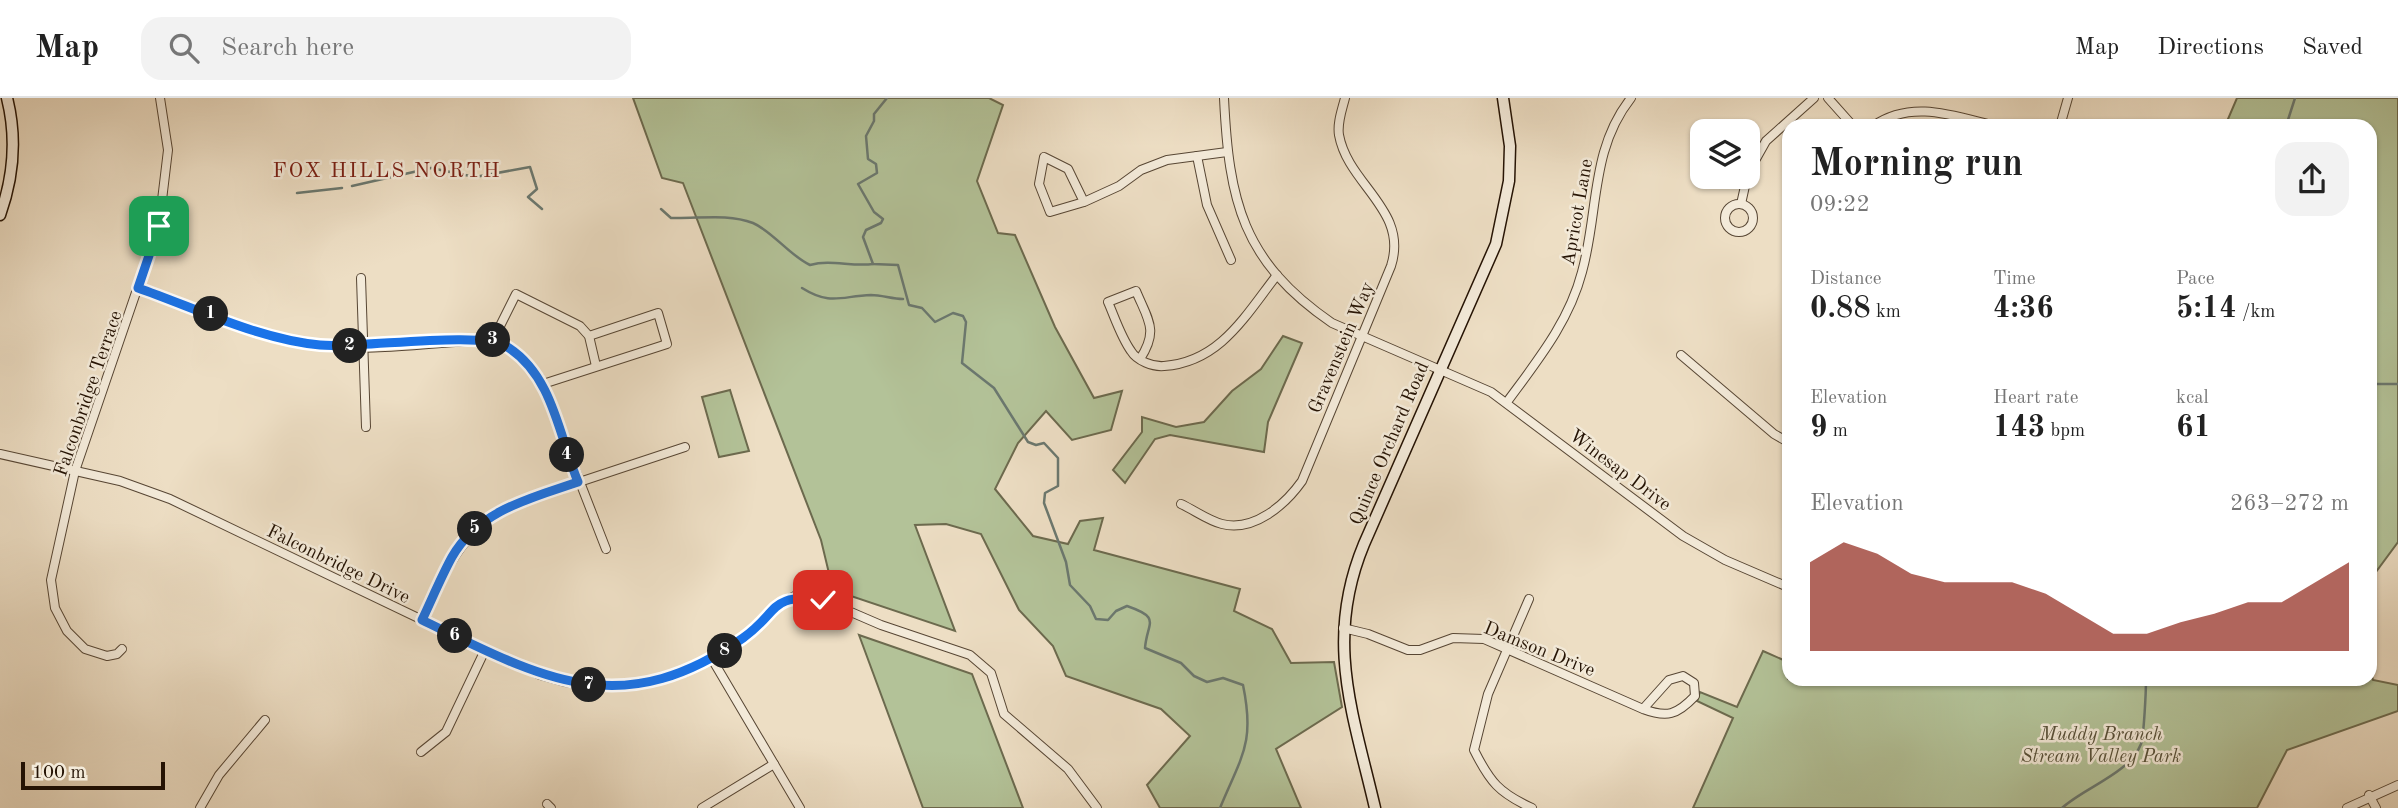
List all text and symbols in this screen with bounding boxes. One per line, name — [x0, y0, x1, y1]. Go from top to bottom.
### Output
search box — [141, 17, 631, 80]
icon: search — [165, 29, 203, 67]
text: Map — [35, 32, 99, 65]
text: Search here — [221, 35, 354, 61]
text: Map — [2075, 36, 2119, 60]
text: Directions — [2157, 36, 2264, 60]
text: Saved — [2302, 36, 2363, 60]
map controls — [1690, 119, 1760, 189]
button: layers — [1690, 119, 1760, 189]
button: share — [2275, 142, 2349, 216]
text: Morning run — [1810, 146, 2023, 184]
street label: Apricot Lane — [1560, 158, 1597, 267]
district label: FOX HILLS NORTH — [272, 161, 502, 182]
text: 09:22 — [1810, 193, 1870, 216]
pin — [129, 196, 189, 256]
icon: arrive — [140, 207, 178, 245]
text: Distance — [1810, 270, 1882, 289]
text: Time — [1993, 270, 2036, 289]
text: Pace — [2176, 270, 2215, 289]
street label: Gravenstein Way — [1306, 280, 1379, 416]
text: 0.88 — [1810, 294, 1871, 324]
text: 4:36 — [1993, 294, 2054, 324]
text: 5:14 — [2176, 294, 2237, 324]
pin: 1 — [194, 296, 228, 332]
text: km — [1871, 303, 1901, 322]
text: /km — [2237, 303, 2275, 322]
text: 1 — [205, 304, 216, 323]
street label: Falconbridge Terrace — [52, 308, 127, 479]
pin: 3 — [476, 322, 510, 358]
pin: 2 — [332, 328, 368, 364]
text: 3 — [487, 330, 498, 349]
text: 2 — [344, 336, 355, 355]
street label: Quince Orchard Road — [1347, 359, 1433, 529]
text: Elevation — [1810, 389, 1887, 408]
text: Heart rate — [1993, 389, 2078, 408]
text: kcal — [2176, 389, 2209, 408]
text: 9 — [1810, 413, 1827, 443]
text: 143 — [1993, 413, 2045, 443]
text: 61 — [2176, 413, 2211, 443]
text: m — [1827, 422, 1848, 441]
text: bpm — [2045, 422, 2085, 441]
street label: Winesap Drive — [1565, 427, 1674, 515]
pin: 4 — [550, 438, 584, 472]
text: 4 — [561, 445, 572, 464]
text: Elevation — [1810, 492, 1904, 515]
text: 263–272 m — [2230, 492, 2349, 515]
pin: 5 — [458, 512, 492, 546]
text: 5 — [469, 519, 480, 538]
street label: Falconbridge Drive — [263, 522, 412, 608]
pin — [793, 570, 853, 630]
icon: check — [804, 581, 842, 619]
pin: 6 — [438, 618, 472, 654]
street label: Damson Drive — [1481, 619, 1597, 681]
text: 6 — [449, 626, 460, 645]
pin: 8 — [708, 634, 742, 668]
text: 8 — [719, 641, 730, 660]
pin: 7 — [572, 668, 606, 702]
text: 7 — [583, 675, 594, 694]
park label: Muddy Branch Stream Valley Park — [2021, 726, 2181, 767]
scale bar — [21, 759, 164, 791]
text: 100 m — [32, 764, 85, 783]

